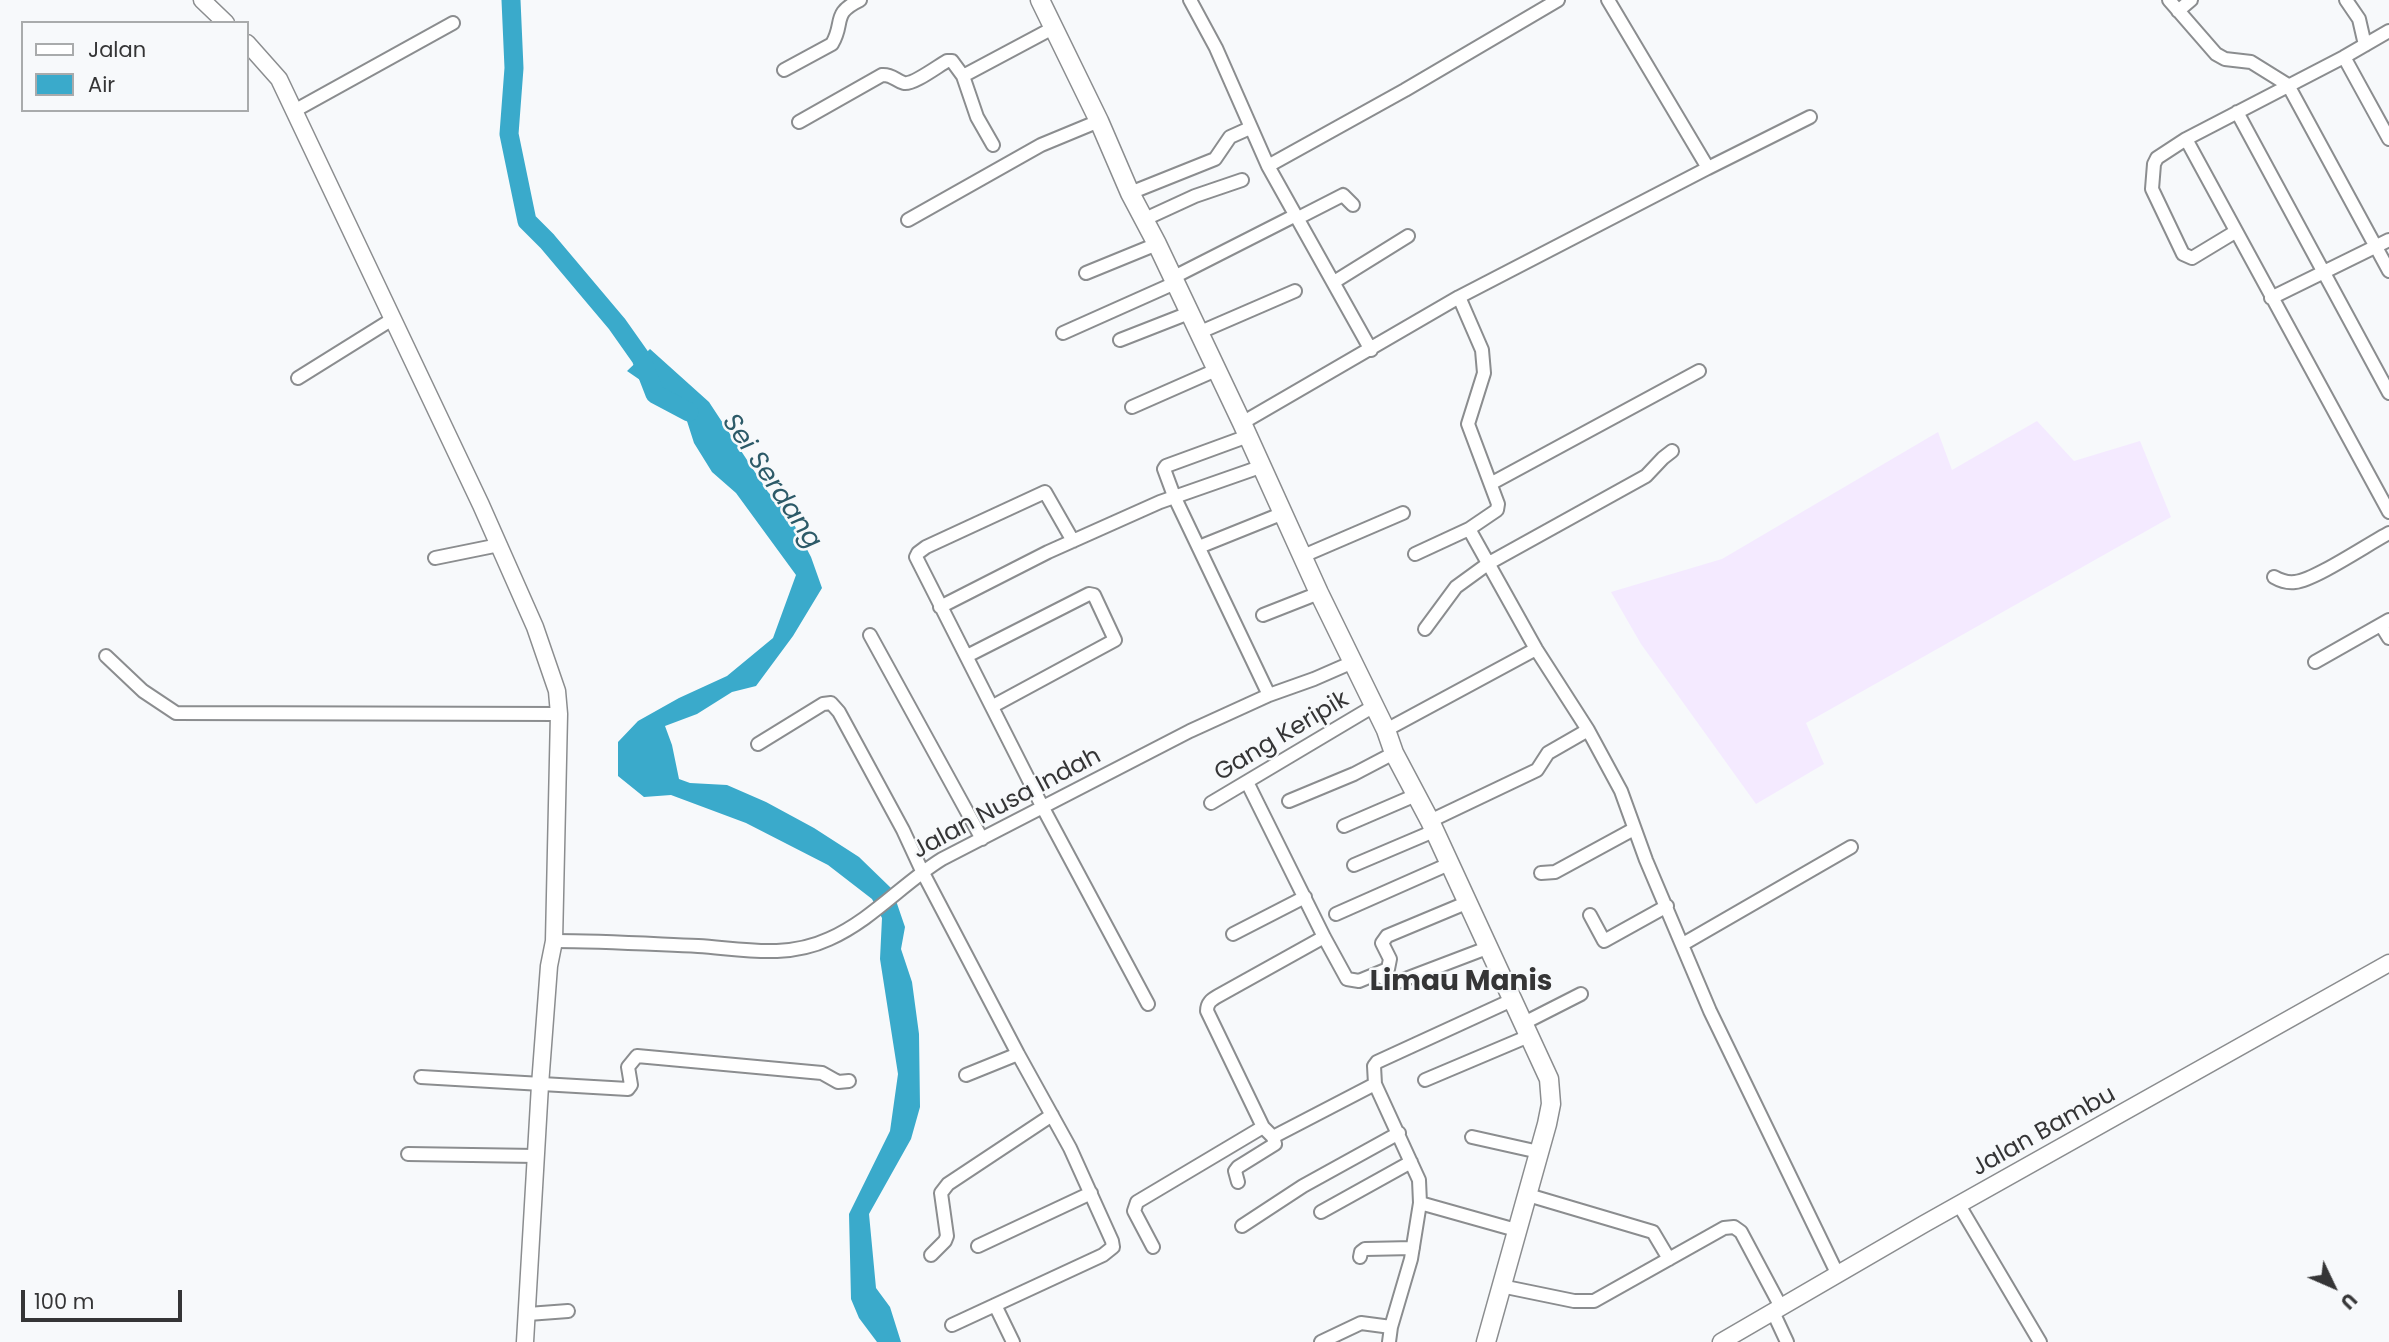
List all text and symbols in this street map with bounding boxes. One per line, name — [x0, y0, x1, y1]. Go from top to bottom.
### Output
legend — [21, 21, 248, 112]
text: Jalan — [88, 35, 146, 64]
text: Air — [88, 70, 115, 99]
water label: Sei Serdang — [715, 409, 827, 555]
street label: Gang Keripik — [1210, 686, 1354, 788]
street label: Jalan Nusa Indah — [908, 742, 1106, 866]
district label: Limau Manis — [1370, 966, 1552, 1000]
street label: Jalan Bambu — [1967, 1081, 2121, 1183]
north arrow — [2298, 1251, 2368, 1321]
scale bar — [24, 1276, 186, 1320]
text: 100 m — [34, 1287, 94, 1316]
text: U — [2334, 1287, 2363, 1315]

